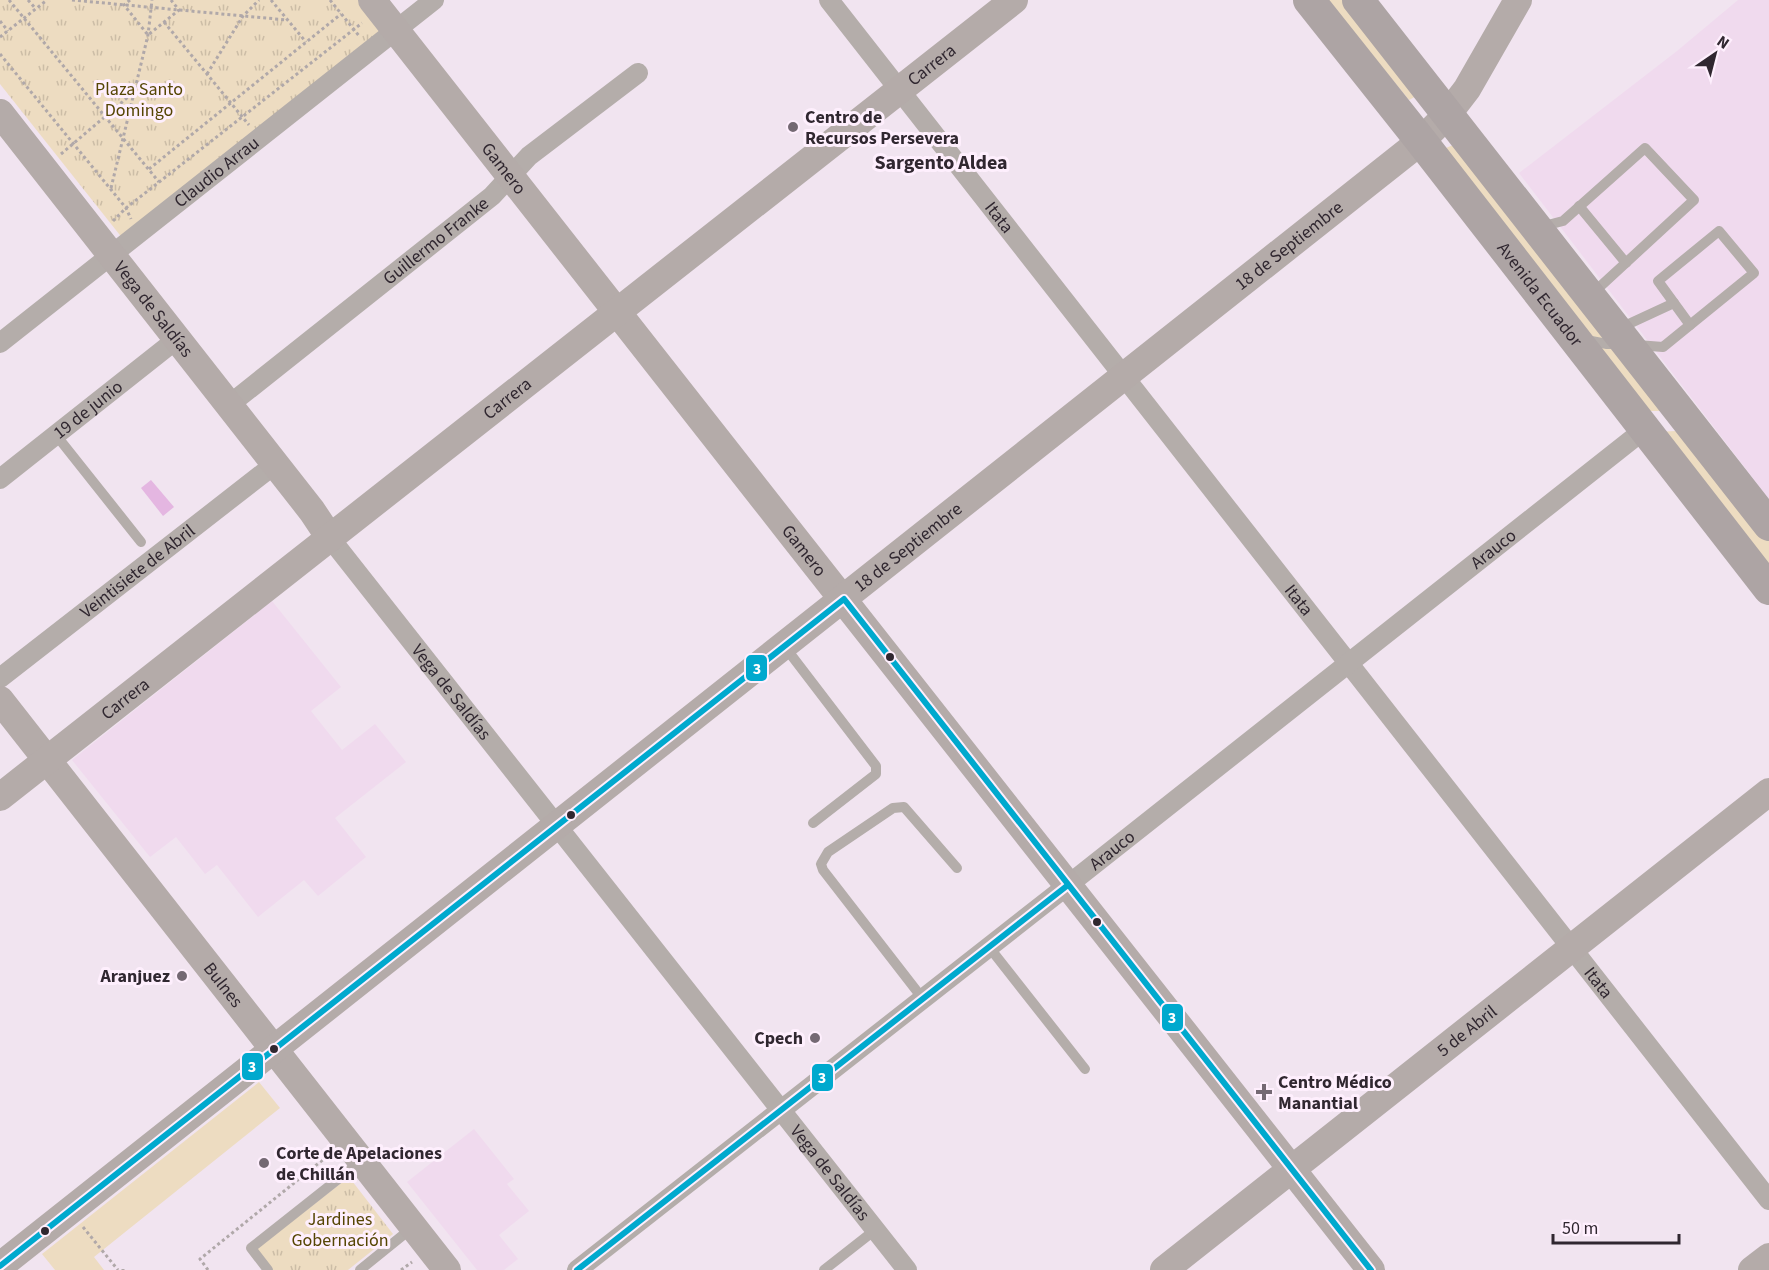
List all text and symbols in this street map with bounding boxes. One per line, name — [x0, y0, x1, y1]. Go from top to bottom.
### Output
north arrow — [1685, 24, 1745, 84]
text: N — [1712, 30, 1734, 55]
street label: Carrera — [902, 38, 962, 92]
park label: Plaza Santo Domingo — [95, 77, 183, 123]
place label: Centro de Recursos Persevera — [805, 105, 959, 151]
marker: Centro de Recursos Persevera — [786, 120, 800, 134]
street label: Claudio Arrau — [169, 131, 265, 214]
street label: Gamero — [475, 137, 532, 200]
district label: Sargento Aldea — [874, 149, 1008, 177]
street label: Guillermo Franke — [378, 191, 494, 291]
street label: 18 de Septiembre — [1230, 195, 1349, 297]
street label: Itata — [978, 196, 1019, 239]
street label: Avenida Ecuador — [1491, 237, 1589, 353]
street label: Vega de Saldías — [108, 256, 199, 363]
street label: Carrera — [478, 372, 537, 426]
street label: 19 de junio — [48, 375, 128, 445]
street label: 18 de Septiembre — [849, 497, 968, 598]
street label: Veintisiete de Abril — [75, 519, 200, 624]
street label: Gamero — [776, 520, 832, 582]
street label: Arauco — [1465, 523, 1522, 575]
street label: Itata — [1278, 579, 1319, 621]
street label: Vega de Saldías — [405, 639, 497, 746]
unlabelled marker — [884, 651, 896, 663]
line badge: 3 — [745, 654, 768, 682]
text: 3 — [753, 658, 761, 680]
street label: Carrera — [96, 672, 155, 726]
unlabelled marker — [565, 809, 577, 821]
street label: Arauco — [1084, 825, 1140, 877]
unlabelled marker — [1091, 916, 1103, 928]
street label: Bulnes — [197, 957, 249, 1013]
street label: Itata — [1578, 962, 1619, 1004]
place label: Aranjuez — [100, 964, 170, 989]
marker: Aranjuez — [175, 969, 189, 983]
street label: 5 de Abril — [1432, 1000, 1502, 1063]
line badge: 3 — [1161, 1003, 1184, 1032]
text: 3 — [1168, 1007, 1176, 1029]
place label: Cpech — [754, 1026, 803, 1051]
marker: Cpech — [808, 1031, 822, 1045]
unlabelled marker — [268, 1043, 280, 1055]
line badge: 3 — [241, 1052, 264, 1081]
text: 3 — [248, 1056, 256, 1078]
line badge: 3 — [811, 1063, 834, 1092]
text: 3 — [818, 1067, 826, 1089]
place label: Centro Médico Manantial — [1278, 1070, 1392, 1116]
marker: Centro Médico Manantial — [1255, 1083, 1273, 1101]
street label: Vega de Saldías — [784, 1120, 876, 1226]
place label: Corte de Apelaciones de Chillán — [276, 1141, 442, 1187]
marker: Corte de Apelaciones de Chillán — [257, 1156, 271, 1170]
park label: Jardines Gobernación — [291, 1207, 389, 1253]
scale bar — [1553, 1207, 1679, 1245]
text: 50 m — [1562, 1216, 1598, 1241]
unlabelled marker — [39, 1225, 51, 1237]

